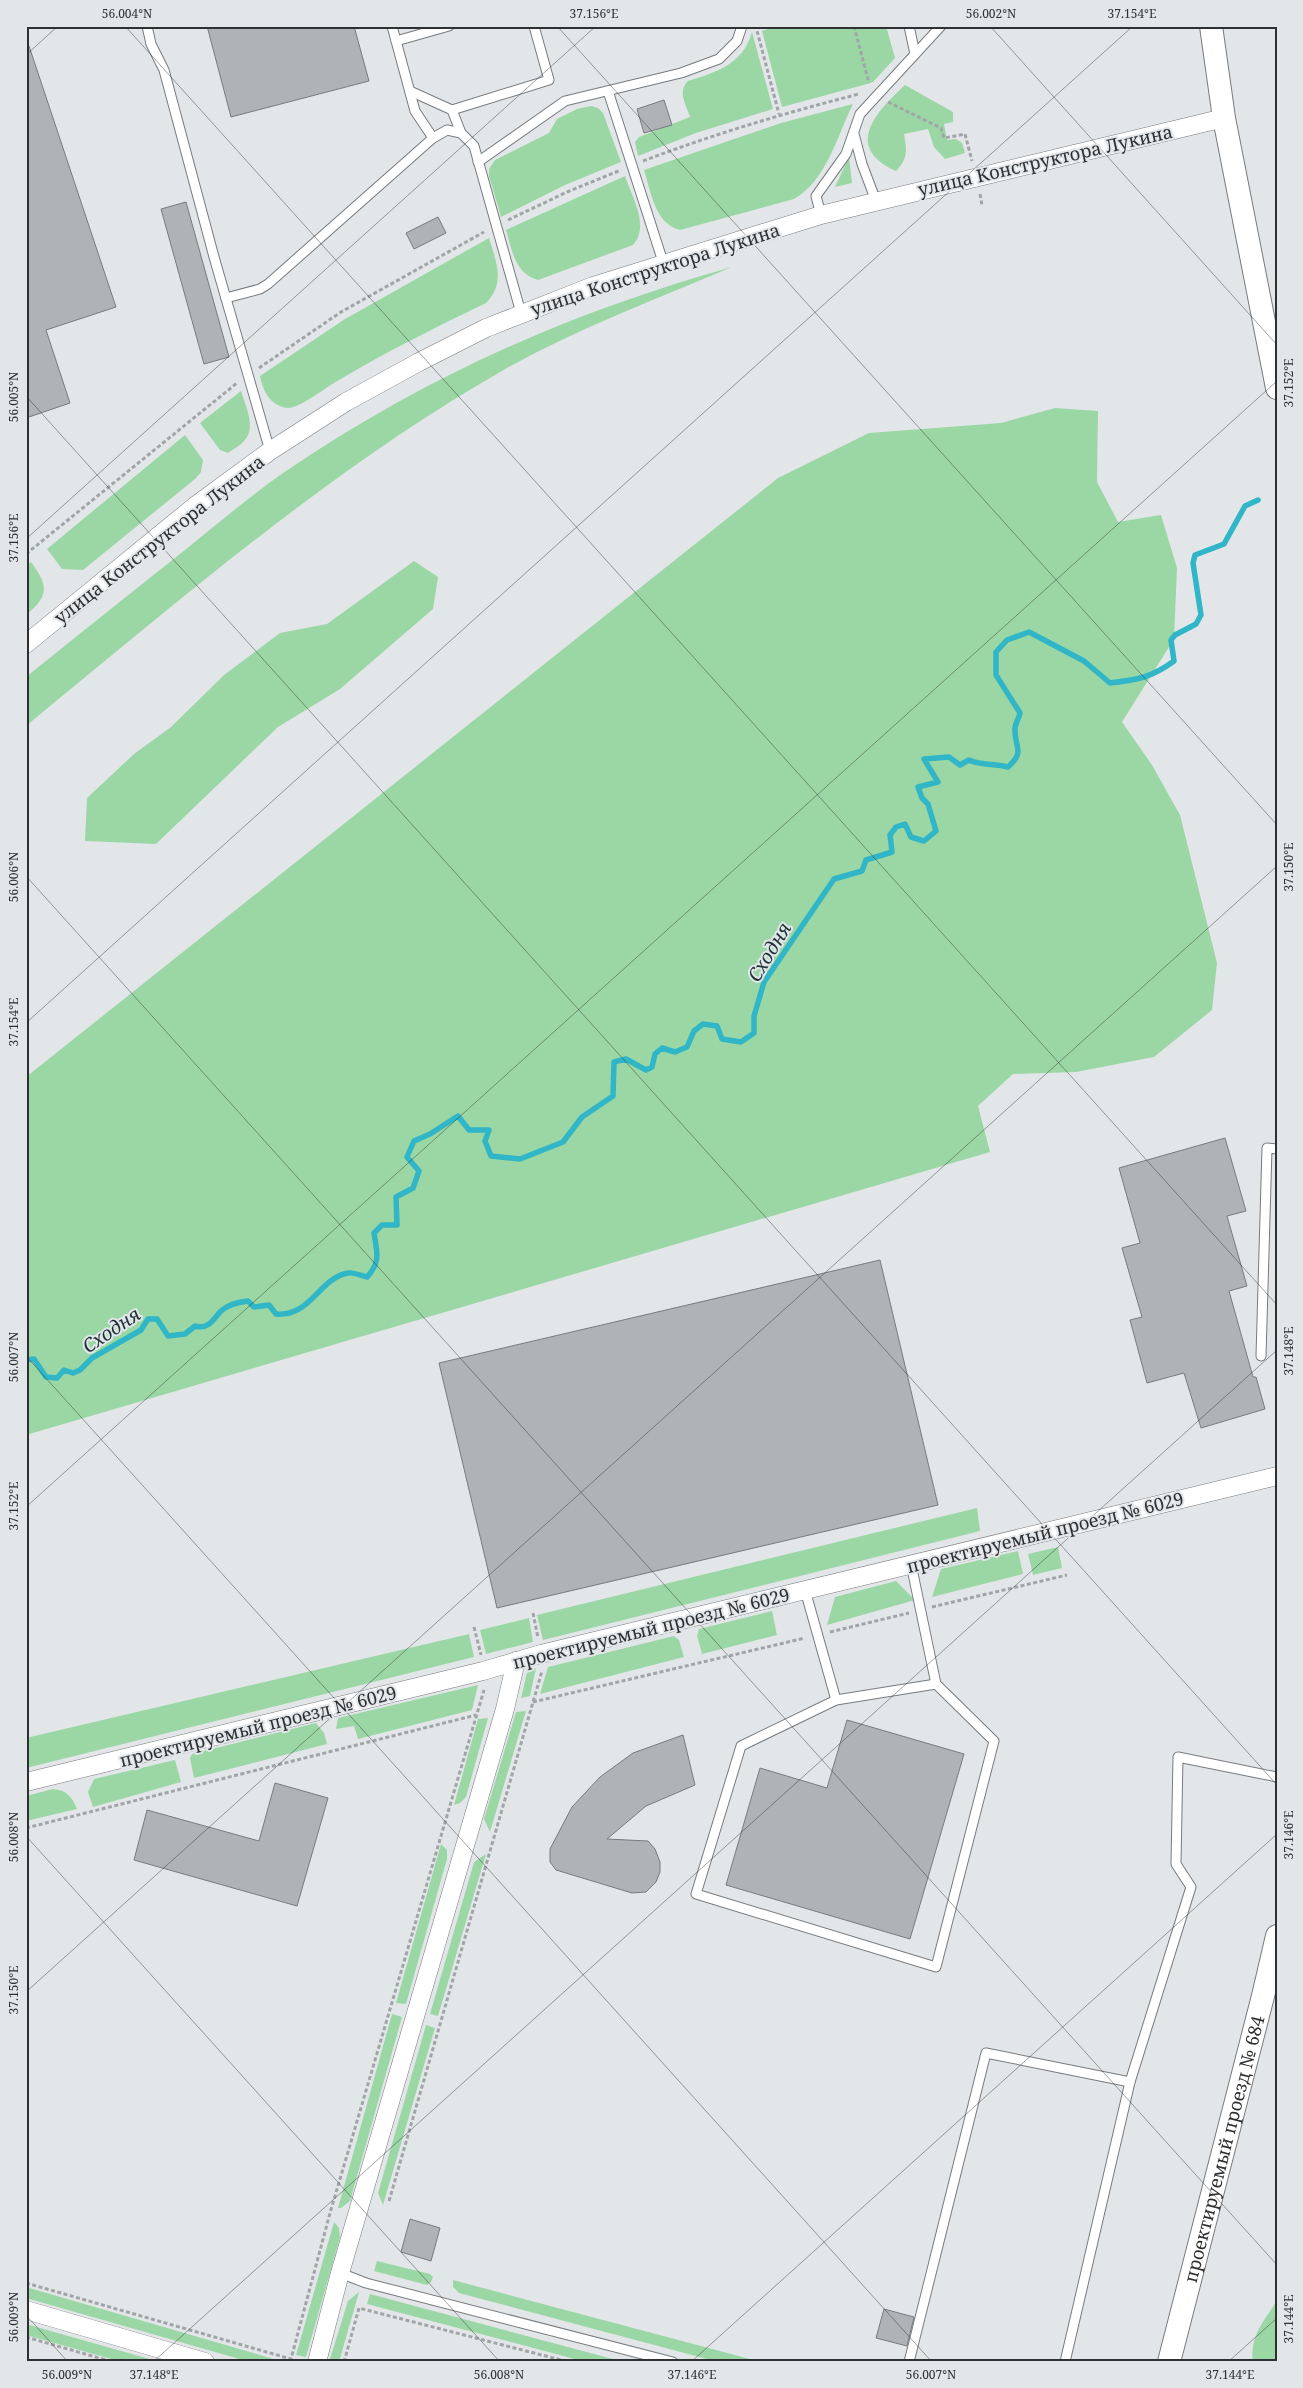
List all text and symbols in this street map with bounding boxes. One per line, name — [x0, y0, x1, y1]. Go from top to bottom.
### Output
text: 56.004°N — [102, 5, 152, 22]
text: 37.156°E — [570, 5, 618, 22]
text: 56.002°N — [966, 5, 1016, 22]
text: 37.154°E — [1108, 5, 1156, 22]
street label: улица Конструктора Лукина — [915, 119, 1175, 201]
street label: улица Конструктора Лукина — [527, 217, 783, 321]
text: 37.152°E — [1280, 359, 1297, 407]
text: 56.005°N — [5, 372, 22, 422]
street label: улица Конструктора Лукина — [49, 449, 269, 629]
text: 37.156°E — [5, 514, 22, 562]
text: 37.150°E — [1280, 843, 1297, 891]
text: 56.006°N — [5, 852, 22, 902]
water label: Сходня — [741, 917, 797, 987]
text: 37.154°E — [5, 998, 22, 1046]
water label: Сходня — [77, 1301, 145, 1359]
text: 37.148°E — [1280, 1327, 1297, 1375]
text: 56.007°N — [5, 1332, 22, 1382]
text: 37.152°E — [5, 1482, 22, 1530]
street label: проектируемый проезд № 6029 — [904, 1486, 1186, 1578]
street label: проектируемый проезд № 6029 — [510, 1582, 792, 1674]
street label: проектируемый проезд № 6029 — [117, 1680, 399, 1772]
text: 37.146°E — [1280, 1811, 1297, 1859]
text: 56.008°N — [5, 1812, 22, 1862]
text: 37.150°E — [5, 1966, 22, 2014]
street label: проектируемый проезд № 684 — [1178, 2013, 1270, 2285]
text: 56.009°N — [5, 2292, 22, 2342]
text: 37.144°E — [1280, 2295, 1297, 2343]
text: 56.009°N — [42, 2366, 92, 2383]
text: 37.148°E — [130, 2366, 178, 2383]
text: 56.008°N — [474, 2366, 524, 2383]
text: 37.146°E — [668, 2366, 716, 2383]
text: 56.007°N — [906, 2366, 956, 2383]
text: 37.144°E — [1206, 2366, 1254, 2383]

